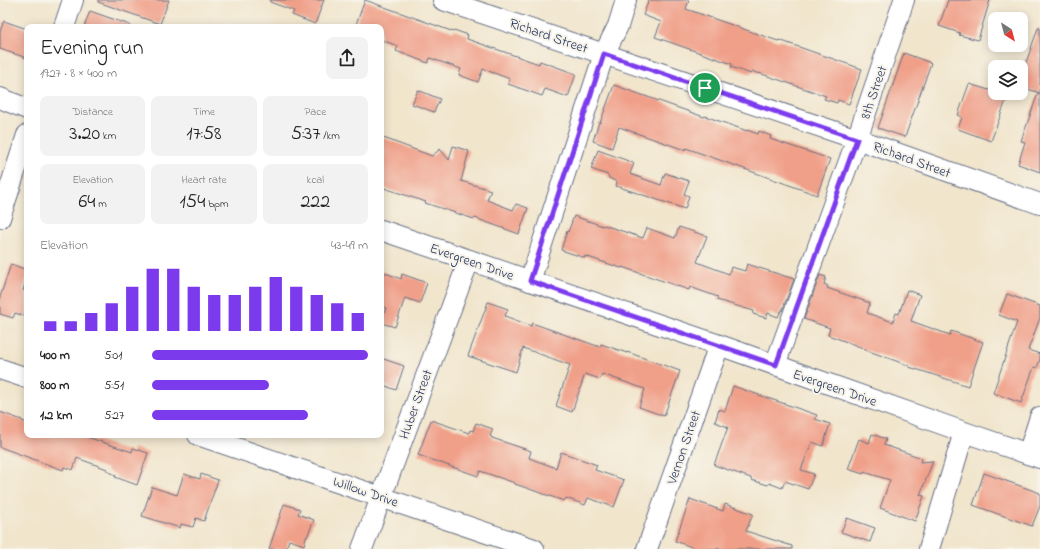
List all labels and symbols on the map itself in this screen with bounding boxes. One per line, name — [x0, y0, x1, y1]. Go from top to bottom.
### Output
north arrow — [988, 12, 1028, 52]
street label: Richard Street — [506, 13, 591, 60]
street label: 8th Street — [855, 63, 893, 122]
pin — [688, 71, 722, 105]
street label: Richard Street — [870, 137, 954, 184]
street label: Evergreen Drive — [426, 238, 517, 288]
street label: Evergreen Drive — [789, 364, 880, 414]
street label: Huber Street — [394, 366, 439, 442]
street label: Vernon Street — [662, 407, 707, 488]
street label: Willow Drive — [330, 471, 402, 514]

